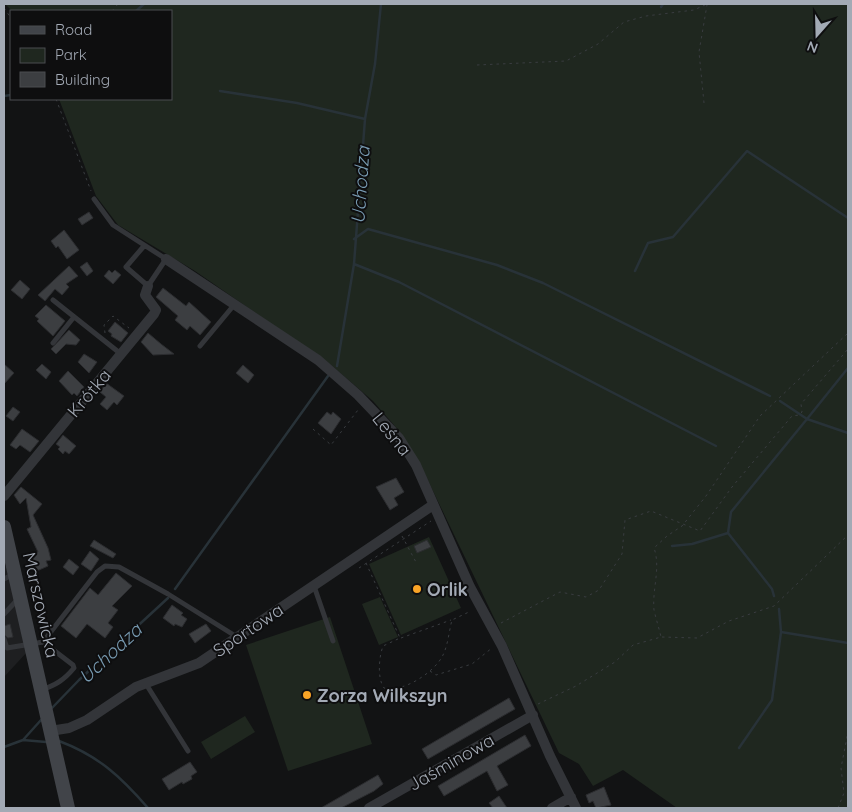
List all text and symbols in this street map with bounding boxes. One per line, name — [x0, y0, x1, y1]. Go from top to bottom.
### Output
legend — [10, 10, 172, 100]
north arrow — [792, 10, 842, 60]
text: Road — [55, 20, 92, 39]
text: N — [805, 37, 820, 57]
text: Park — [55, 45, 87, 64]
text: Building — [55, 70, 110, 89]
water label: Uchodza — [345, 144, 375, 225]
street label: Krótka — [62, 364, 116, 422]
street label: Leśna — [367, 408, 417, 460]
street label: Marszowicka — [18, 550, 64, 660]
place label: Orlik — [427, 578, 468, 601]
marker: Orlik — [411, 583, 423, 595]
street label: Sportowa — [208, 598, 288, 662]
water label: Uchodza — [73, 617, 148, 688]
place label: Zorza Wilkszyn — [317, 684, 448, 707]
marker: Zorza Wilkszyn — [301, 689, 313, 701]
street label: Jaśminowa — [404, 728, 498, 796]

